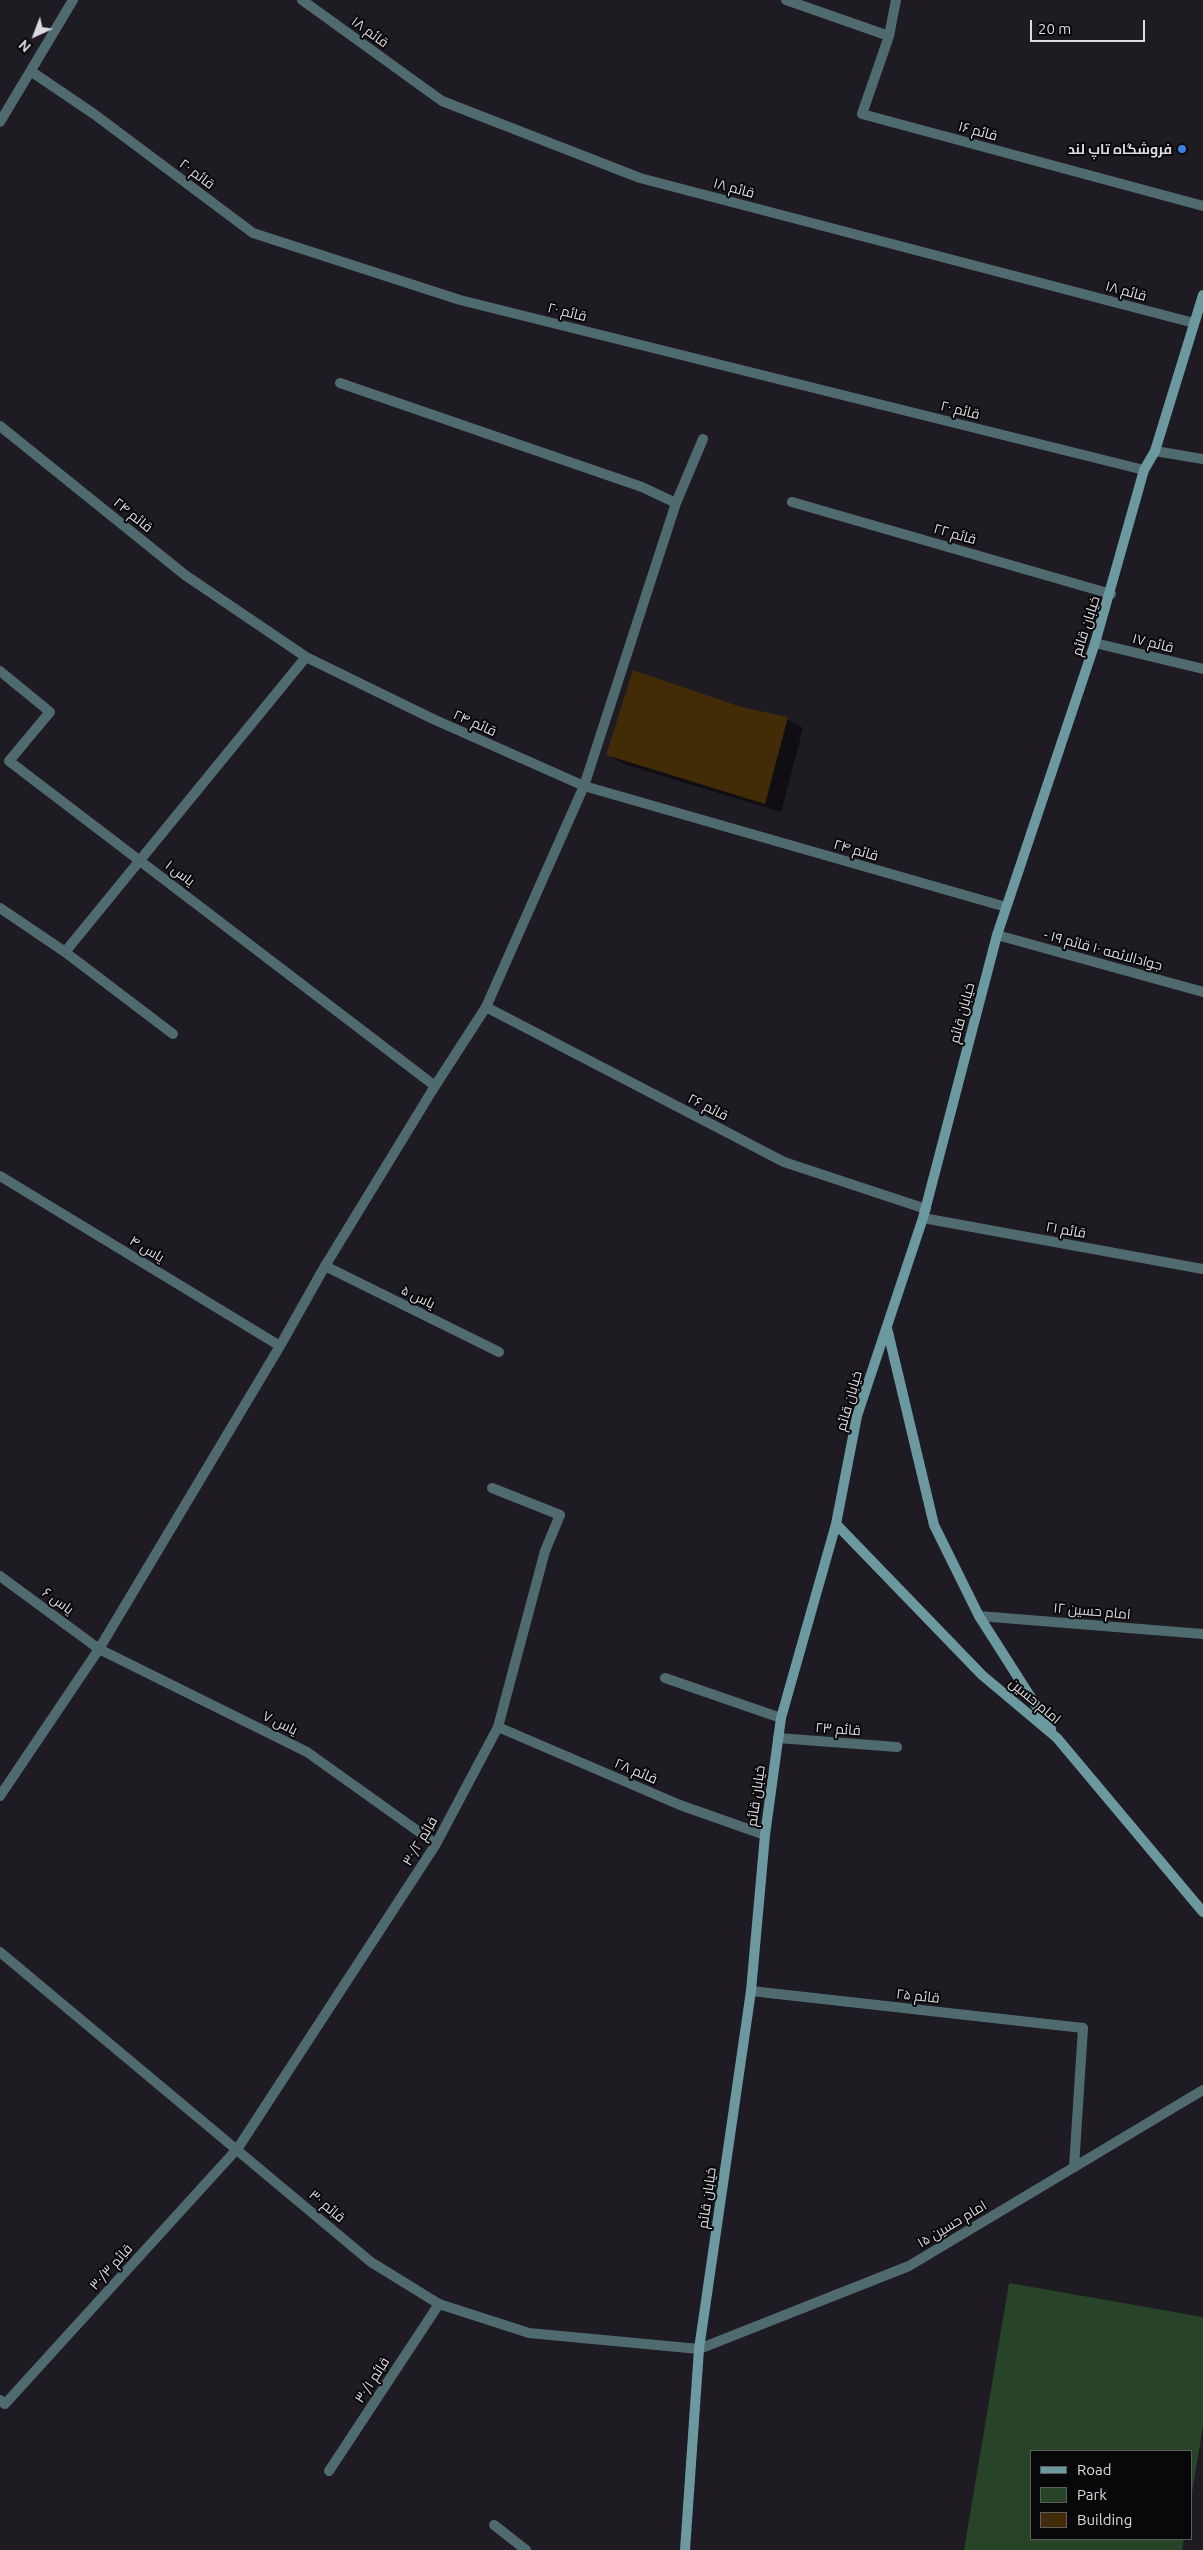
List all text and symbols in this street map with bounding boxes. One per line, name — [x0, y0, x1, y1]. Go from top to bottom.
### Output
north arrow — [10, 10, 60, 60]
scale bar — [1033, 10, 1148, 42]
street label: قائم ۱۸ — [348, 13, 392, 51]
text: 20 m — [1038, 20, 1071, 37]
text: N — [15, 37, 34, 55]
street label: قائم ۱۶ — [957, 118, 999, 144]
place label: فروشگاه تاپ لند — [1068, 141, 1172, 157]
marker: فروشگاه تاپ لند — [1176, 143, 1188, 155]
street label: قائم ۲۰ — [176, 155, 218, 193]
street label: قائم ۱۸ — [712, 174, 756, 202]
street label: قائم ۱۸ — [1104, 277, 1148, 305]
street label: قائم ۲۰ — [546, 299, 588, 325]
street label: قائم ۲۰ — [939, 397, 981, 423]
street label: قائم ۲۴ — [110, 494, 156, 536]
street label: قائم ۲۲ — [932, 520, 978, 548]
street label: خیابان قائم — [1068, 594, 1104, 658]
street label: قائم ۱۷ — [1131, 630, 1175, 656]
street label: قائم ۲۴ — [451, 706, 499, 740]
street label: قائم ۲۴ — [832, 836, 880, 864]
street label: یاس ۱ — [162, 857, 198, 889]
street label: - جوادالائمه ۱۰ قائم ۱۹ — [1042, 926, 1164, 974]
street label: خیابان قائم — [946, 981, 978, 1045]
street label: قائم ۲۶ — [685, 1090, 731, 1124]
street label: قائم ۲۱ — [1045, 1218, 1087, 1242]
street label: یاس ۴ — [127, 1232, 167, 1266]
street label: یاس ۵ — [398, 1282, 438, 1312]
street label: خیابان قائم — [832, 1369, 866, 1433]
street label: یاس ۶ — [39, 1584, 77, 1618]
street label: امام حسین ۱۲ — [1053, 1599, 1131, 1623]
street label: امام حسین — [1006, 1674, 1064, 1728]
street label: یاس ۷ — [260, 1707, 300, 1739]
street label: قائم ۲۳ — [815, 1719, 861, 1739]
street label: قائم ۲۸ — [612, 1754, 660, 1788]
street label: خیابان قائم — [743, 1764, 769, 1828]
street label: قاِئم ۳۰/۲ — [399, 1813, 441, 1869]
street label: قائم ۲۵ — [895, 1985, 941, 2007]
street label: خیابان قائم — [694, 2166, 720, 2230]
street label: قاِئم ۳۰ — [306, 2186, 348, 2226]
street label: امام حسین ۱۵ — [914, 2197, 990, 2251]
street label: قاِئم ۳۰/۳ — [86, 2240, 136, 2294]
street label: قاِئم ۳۰/۱ — [351, 2354, 393, 2406]
legend — [1030, 2450, 1193, 2540]
text: Road — [1077, 2461, 1112, 2478]
text: Park — [1077, 2486, 1107, 2503]
text: Building — [1077, 2511, 1132, 2528]

